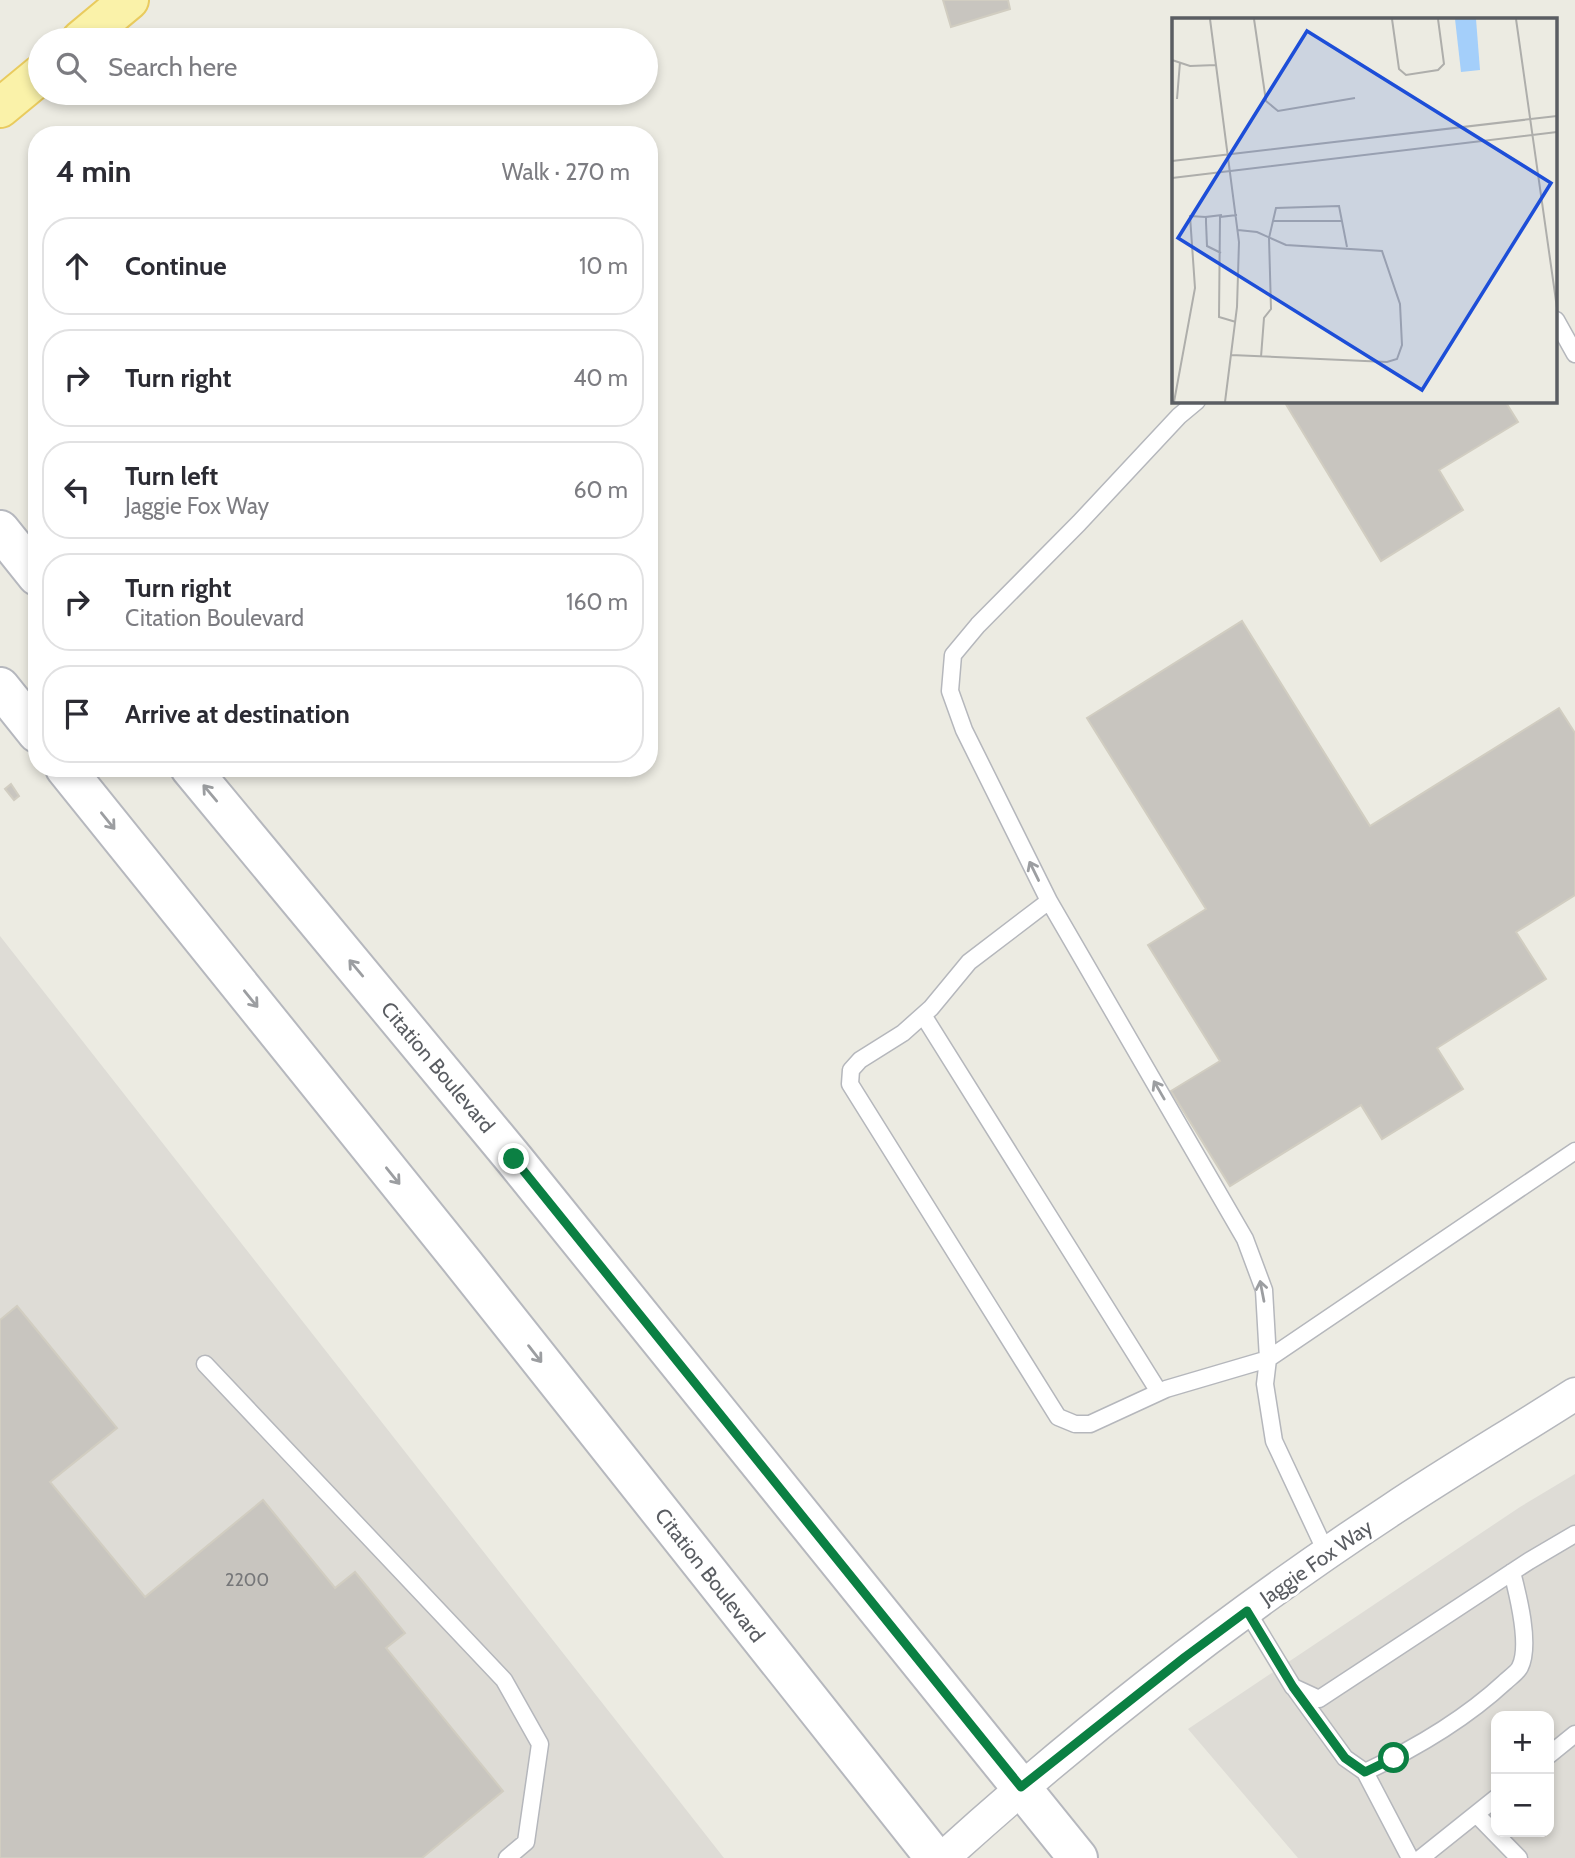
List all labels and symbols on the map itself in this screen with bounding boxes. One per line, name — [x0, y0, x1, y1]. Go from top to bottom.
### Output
inset map — [1172, 18, 1558, 402]
one-way arrow — [202, 784, 218, 802]
one-way arrow — [100, 812, 116, 830]
one-way arrow — [1027, 861, 1041, 882]
one-way arrow — [348, 959, 363, 977]
one-way arrow — [243, 989, 258, 1007]
street label: Citation Boulevard — [376, 996, 500, 1138]
one-way arrow — [1152, 1081, 1166, 1101]
route end — [498, 1143, 529, 1174]
one-way arrow — [386, 1166, 401, 1184]
one-way arrow — [1255, 1281, 1268, 1303]
one-way arrow — [527, 1344, 543, 1362]
street label: Citation Boulevard — [650, 1503, 770, 1647]
street label: Jaggie Fox Way — [1254, 1514, 1377, 1611]
house number: 2200 — [225, 1569, 269, 1591]
route start — [1378, 1742, 1409, 1773]

